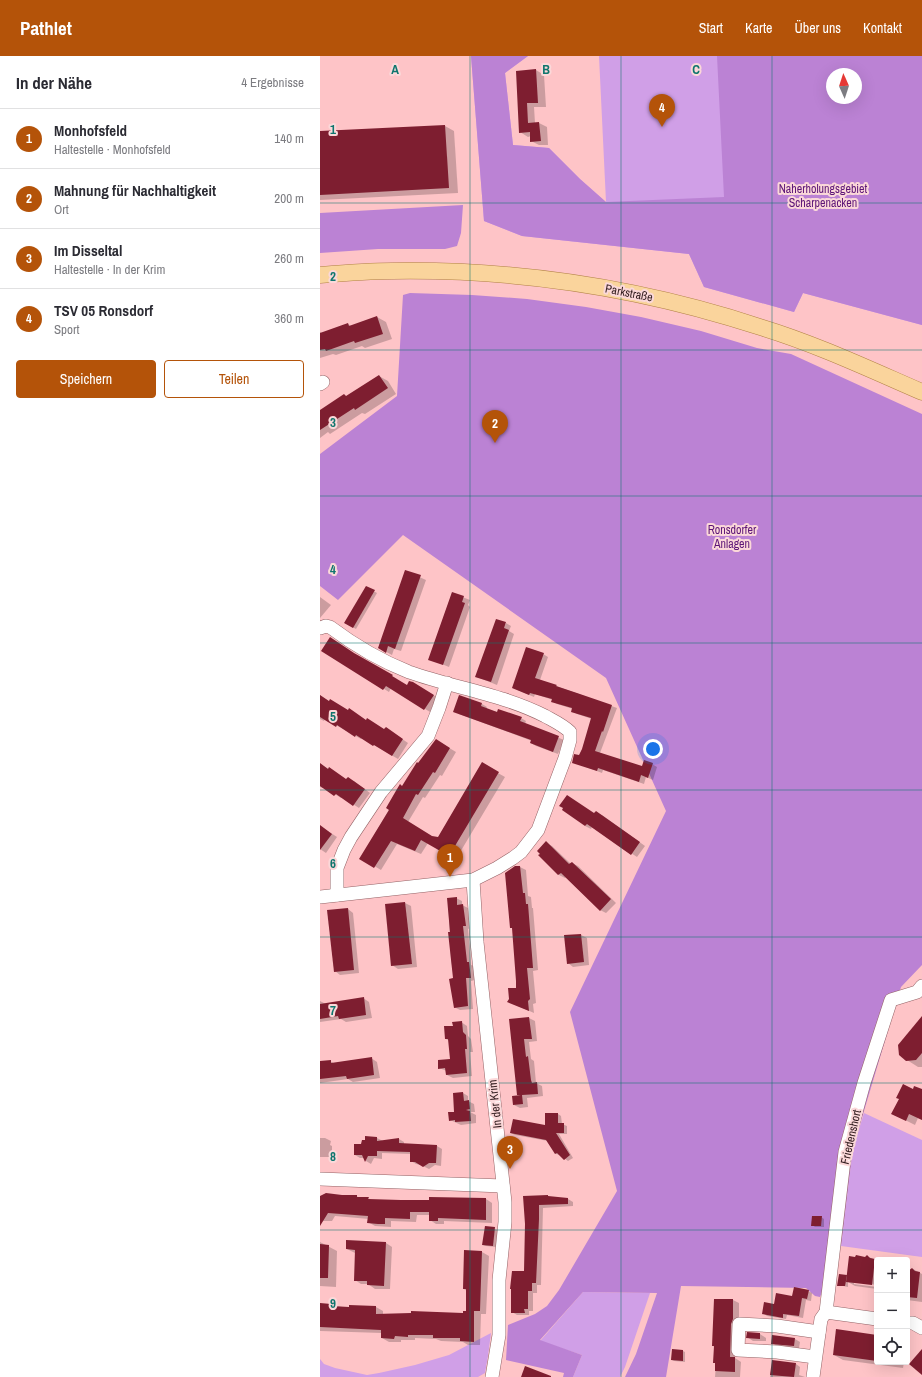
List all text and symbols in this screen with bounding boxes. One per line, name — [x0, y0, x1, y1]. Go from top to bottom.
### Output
text: Pathlet — [20, 15, 72, 41]
text: Start — [699, 19, 723, 37]
text: Karte — [745, 19, 772, 37]
text: Über uns — [794, 19, 841, 37]
text: Kontakt — [863, 19, 902, 37]
text: A — [391, 61, 399, 78]
text: B — [542, 61, 550, 78]
text: C — [692, 61, 700, 78]
north arrow — [826, 68, 862, 104]
text: In der Nähe — [16, 71, 92, 94]
text: 4 Ergebnisse — [241, 74, 304, 91]
pin: 4 — [649, 94, 675, 127]
text: Monhofsfeld — [54, 120, 127, 141]
text: 1 — [330, 121, 336, 138]
text: 1 — [26, 130, 32, 147]
text: 140 m — [274, 130, 304, 147]
text: Haltestelle · Monhofsfeld — [54, 141, 171, 158]
text: Mahnung für Nachhaltigkeit — [54, 180, 216, 201]
park label: Naherholungsgebiet Scharpenacken — [779, 181, 868, 211]
text: 2 — [26, 190, 32, 207]
text: 200 m — [274, 190, 304, 207]
text: Ort — [54, 201, 69, 218]
text: Im Disseltal — [54, 240, 122, 261]
text: 3 — [26, 250, 32, 267]
text: 260 m — [274, 250, 304, 267]
text: Haltestelle · In der Krim — [54, 261, 165, 278]
text: 2 — [330, 268, 336, 285]
street label: Parkstraße — [604, 281, 654, 305]
text: TSV 05 Ronsdorf — [54, 300, 153, 321]
text: 4 — [26, 310, 32, 327]
text: 360 m — [274, 310, 304, 327]
text: Sport — [54, 321, 79, 338]
button: Speichern — [16, 360, 156, 398]
button: Teilen — [164, 360, 304, 398]
pin: 2 — [482, 410, 508, 443]
text: 3 — [330, 414, 336, 431]
park label: Ronsdorfer Anlagen — [708, 522, 757, 552]
text: 4 — [330, 561, 336, 578]
text: 5 — [330, 708, 336, 725]
your location — [643, 739, 663, 759]
pin: 1 — [437, 844, 463, 877]
text: 6 — [330, 855, 336, 872]
text: 7 — [330, 1002, 336, 1019]
street label: In der Krim — [484, 1079, 506, 1129]
street label: Friedenshort — [837, 1108, 865, 1166]
pin: 3 — [497, 1136, 523, 1169]
text: 8 — [330, 1148, 336, 1165]
map controls — [874, 1257, 910, 1365]
button: + — [874, 1257, 910, 1293]
button: − — [874, 1293, 910, 1329]
text: 9 — [330, 1295, 336, 1312]
button: locate — [874, 1329, 910, 1365]

